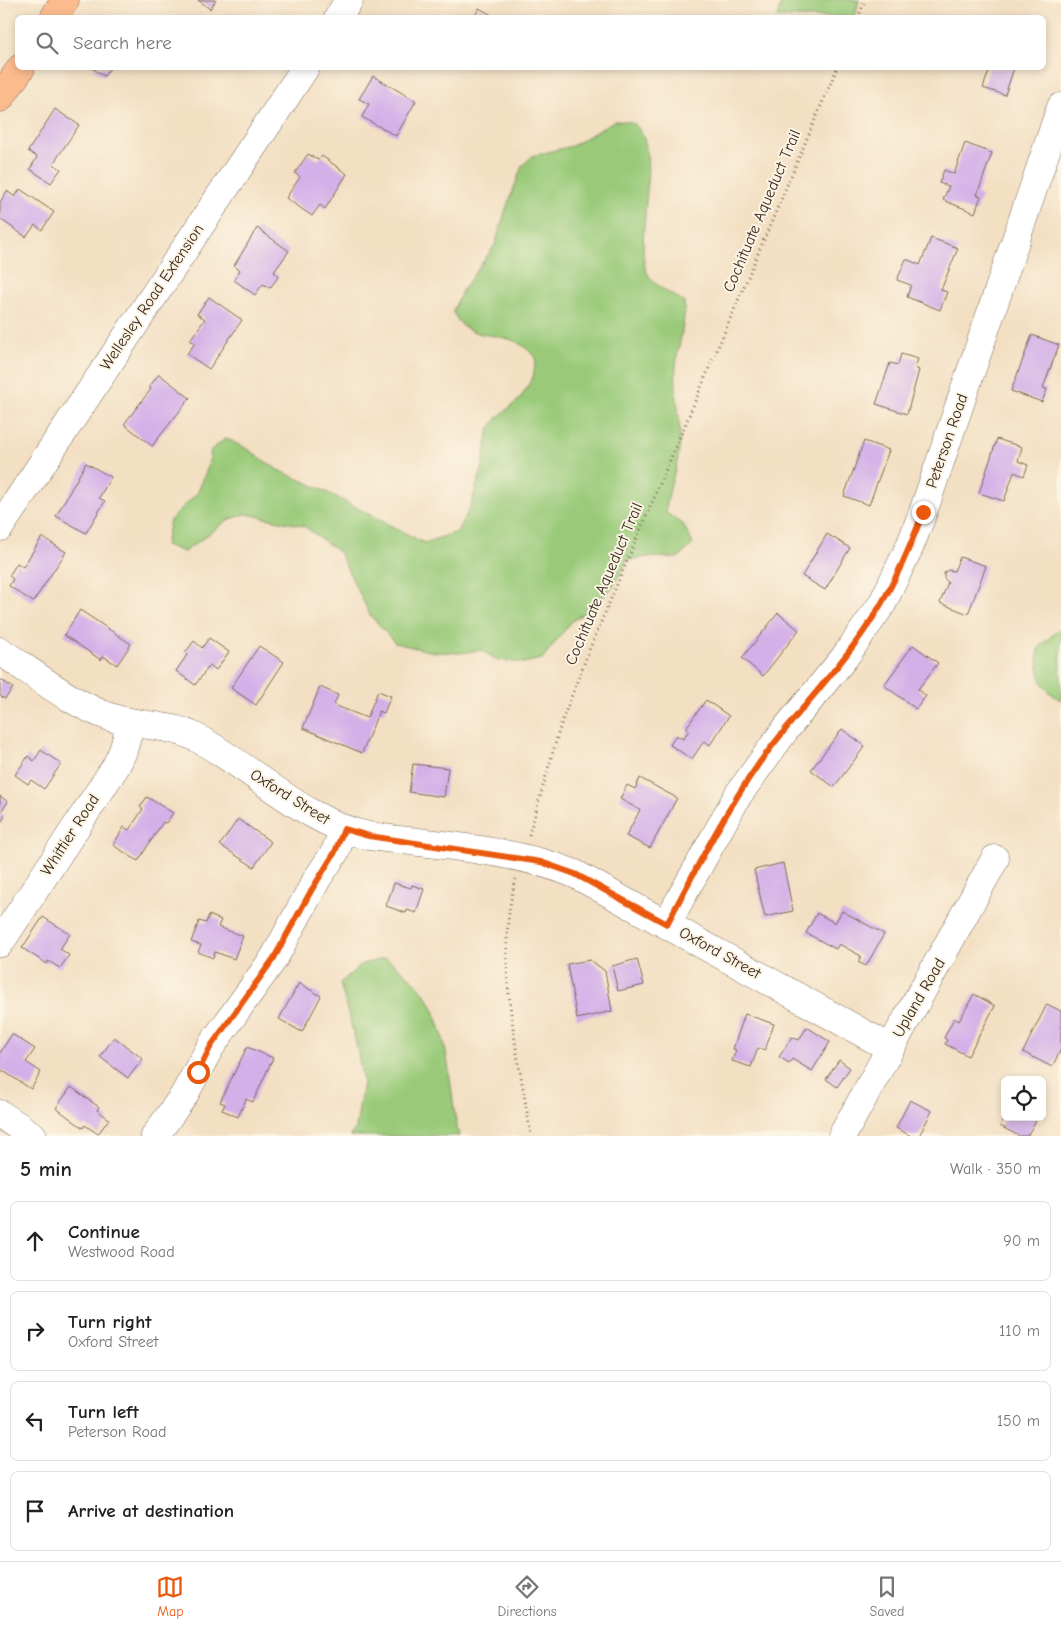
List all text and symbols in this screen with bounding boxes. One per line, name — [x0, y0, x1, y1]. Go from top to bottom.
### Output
search box — [15, 15, 1046, 70]
icon: search — [33, 29, 61, 57]
text: Search here — [73, 32, 172, 54]
street label: Cochituate Aqueduct Trail — [720, 127, 804, 295]
street label: Wellesley Road Extension — [96, 221, 208, 373]
street label: Peterson Road — [922, 391, 972, 491]
street label: Cochituate Aqueduct Trail — [562, 500, 646, 668]
route end — [912, 501, 935, 524]
street label: Oxford Street — [247, 765, 333, 829]
street label: Whittier Road — [37, 791, 103, 879]
street label: Oxford Street — [676, 923, 764, 983]
street label: Upland Road — [889, 955, 949, 1041]
route start — [187, 1061, 210, 1084]
map controls — [1001, 1076, 1046, 1121]
button: locate — [1001, 1076, 1046, 1121]
text: 5 min — [20, 1157, 72, 1181]
text: Walk · 350 m — [950, 1160, 1041, 1178]
text: Continue — [68, 1221, 140, 1243]
icon: ahead — [21, 1227, 49, 1255]
text: 90 m — [1003, 1232, 1040, 1250]
text: Westwood Road — [68, 1243, 175, 1261]
text: Turn right — [68, 1311, 152, 1333]
icon: right — [21, 1317, 49, 1345]
text: 110 m — [999, 1322, 1040, 1340]
text: Oxford Street — [68, 1333, 158, 1351]
text: Turn left — [68, 1401, 139, 1423]
icon: left — [21, 1407, 49, 1435]
text: 150 m — [997, 1412, 1040, 1430]
text: Peterson Road — [68, 1423, 167, 1441]
icon: arrive — [21, 1497, 49, 1525]
text: Arrive at destination — [68, 1500, 234, 1522]
tab: Map — [156, 1573, 184, 1620]
tab: Directions — [497, 1573, 557, 1620]
tab: Saved — [870, 1573, 905, 1620]

